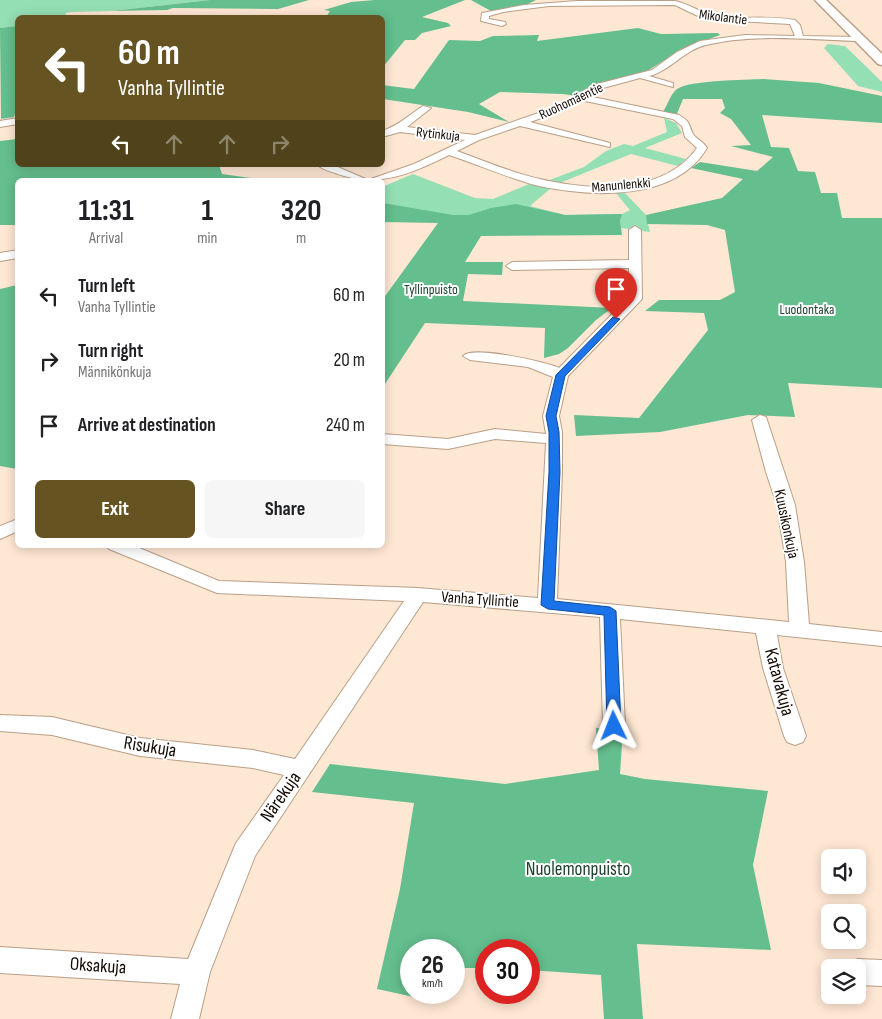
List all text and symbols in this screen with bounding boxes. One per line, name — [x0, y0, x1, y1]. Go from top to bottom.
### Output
street label: Mikolantie — [698, 6, 748, 28]
text: 60 m — [118, 32, 180, 75]
icon: left — [35, 35, 100, 100]
text: Vanha Tyllintie — [118, 75, 225, 102]
street label: Ruohomäentie — [536, 79, 606, 123]
street label: Rytinkuja — [415, 123, 461, 145]
icon: left — [107, 130, 135, 158]
icon: ahead — [160, 130, 188, 158]
icon: ahead — [213, 130, 241, 158]
icon: right — [266, 130, 294, 158]
street label: Manunlenkki — [591, 174, 651, 196]
text: 11:31 — [78, 193, 134, 229]
text: 1 — [201, 193, 213, 229]
text: 320 — [281, 193, 322, 229]
text: Arrival — [89, 229, 123, 248]
text: min — [197, 229, 217, 248]
text: m — [296, 229, 306, 248]
pin — [595, 268, 637, 319]
text: Turn left — [78, 275, 135, 298]
icon: arrive — [602, 275, 630, 303]
park label: Tyllinpuisto — [404, 281, 458, 298]
icon: left — [35, 282, 63, 310]
text: 60 m — [333, 284, 365, 307]
text: Vanha Tyllintie — [78, 298, 156, 317]
park label: Luodontaka — [780, 301, 834, 318]
text: Turn right — [78, 340, 143, 363]
icon: right — [35, 347, 63, 375]
text: 20 m — [333, 349, 365, 372]
text: Männikönkuja — [78, 363, 152, 382]
icon: arrive — [35, 412, 63, 440]
text: Arrive at destination — [78, 414, 216, 437]
text: 240 m — [326, 414, 365, 437]
button: Exit — [35, 480, 195, 538]
button: Share — [205, 480, 365, 538]
street label: Kuusikonkuja — [769, 488, 803, 560]
street label: Vanha Tyllintie — [441, 588, 519, 612]
street label: Katavakuja — [759, 646, 799, 718]
position arrow — [587, 699, 639, 751]
street label: Risukuja — [122, 731, 178, 763]
street label: Närekuja — [256, 768, 306, 826]
map controls — [821, 849, 866, 1004]
button: sound — [821, 849, 866, 894]
park label: Nuolemonpuisto — [526, 858, 630, 881]
button: search — [821, 904, 866, 949]
speed limit sign: 30 — [475, 939, 540, 1004]
text: 26 — [421, 950, 444, 981]
street label: Oksakuja — [69, 953, 127, 979]
button: layers — [821, 959, 866, 1004]
text: km/h — [422, 976, 443, 991]

